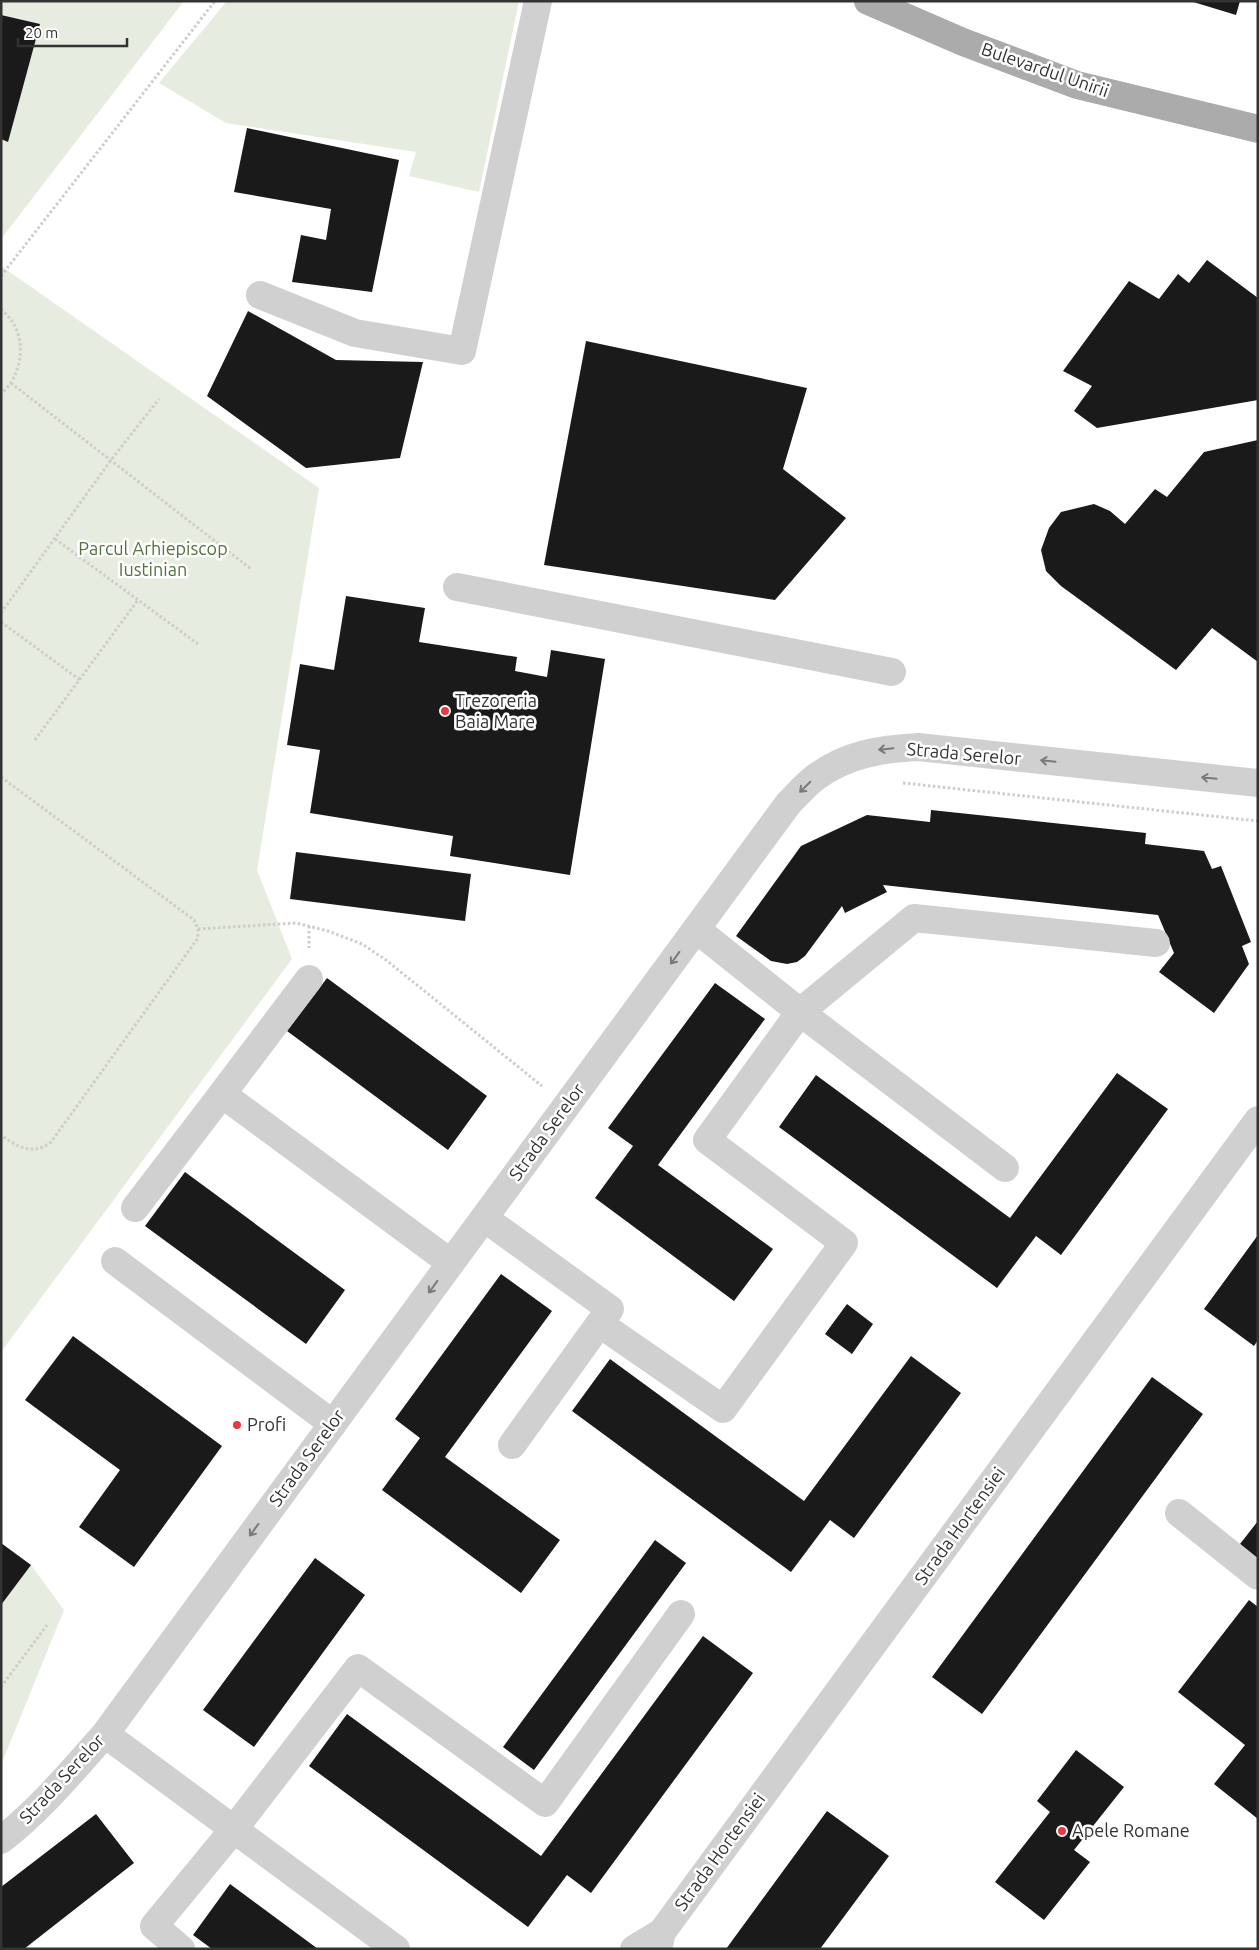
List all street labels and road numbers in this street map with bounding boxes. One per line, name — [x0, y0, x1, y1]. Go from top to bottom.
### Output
street label: Bulevardul Unirii — [979, 38, 1112, 100]
street label: Strada Serelor — [906, 738, 1022, 768]
street label: Strada Serelor — [504, 1079, 588, 1184]
street label: Strada Serelor — [264, 1405, 348, 1510]
street label: Strada Hortensiei — [910, 1463, 1008, 1588]
street label: Strada Serelor — [15, 1729, 108, 1827]
street label: Strada Hortensiei — [670, 1789, 768, 1914]

